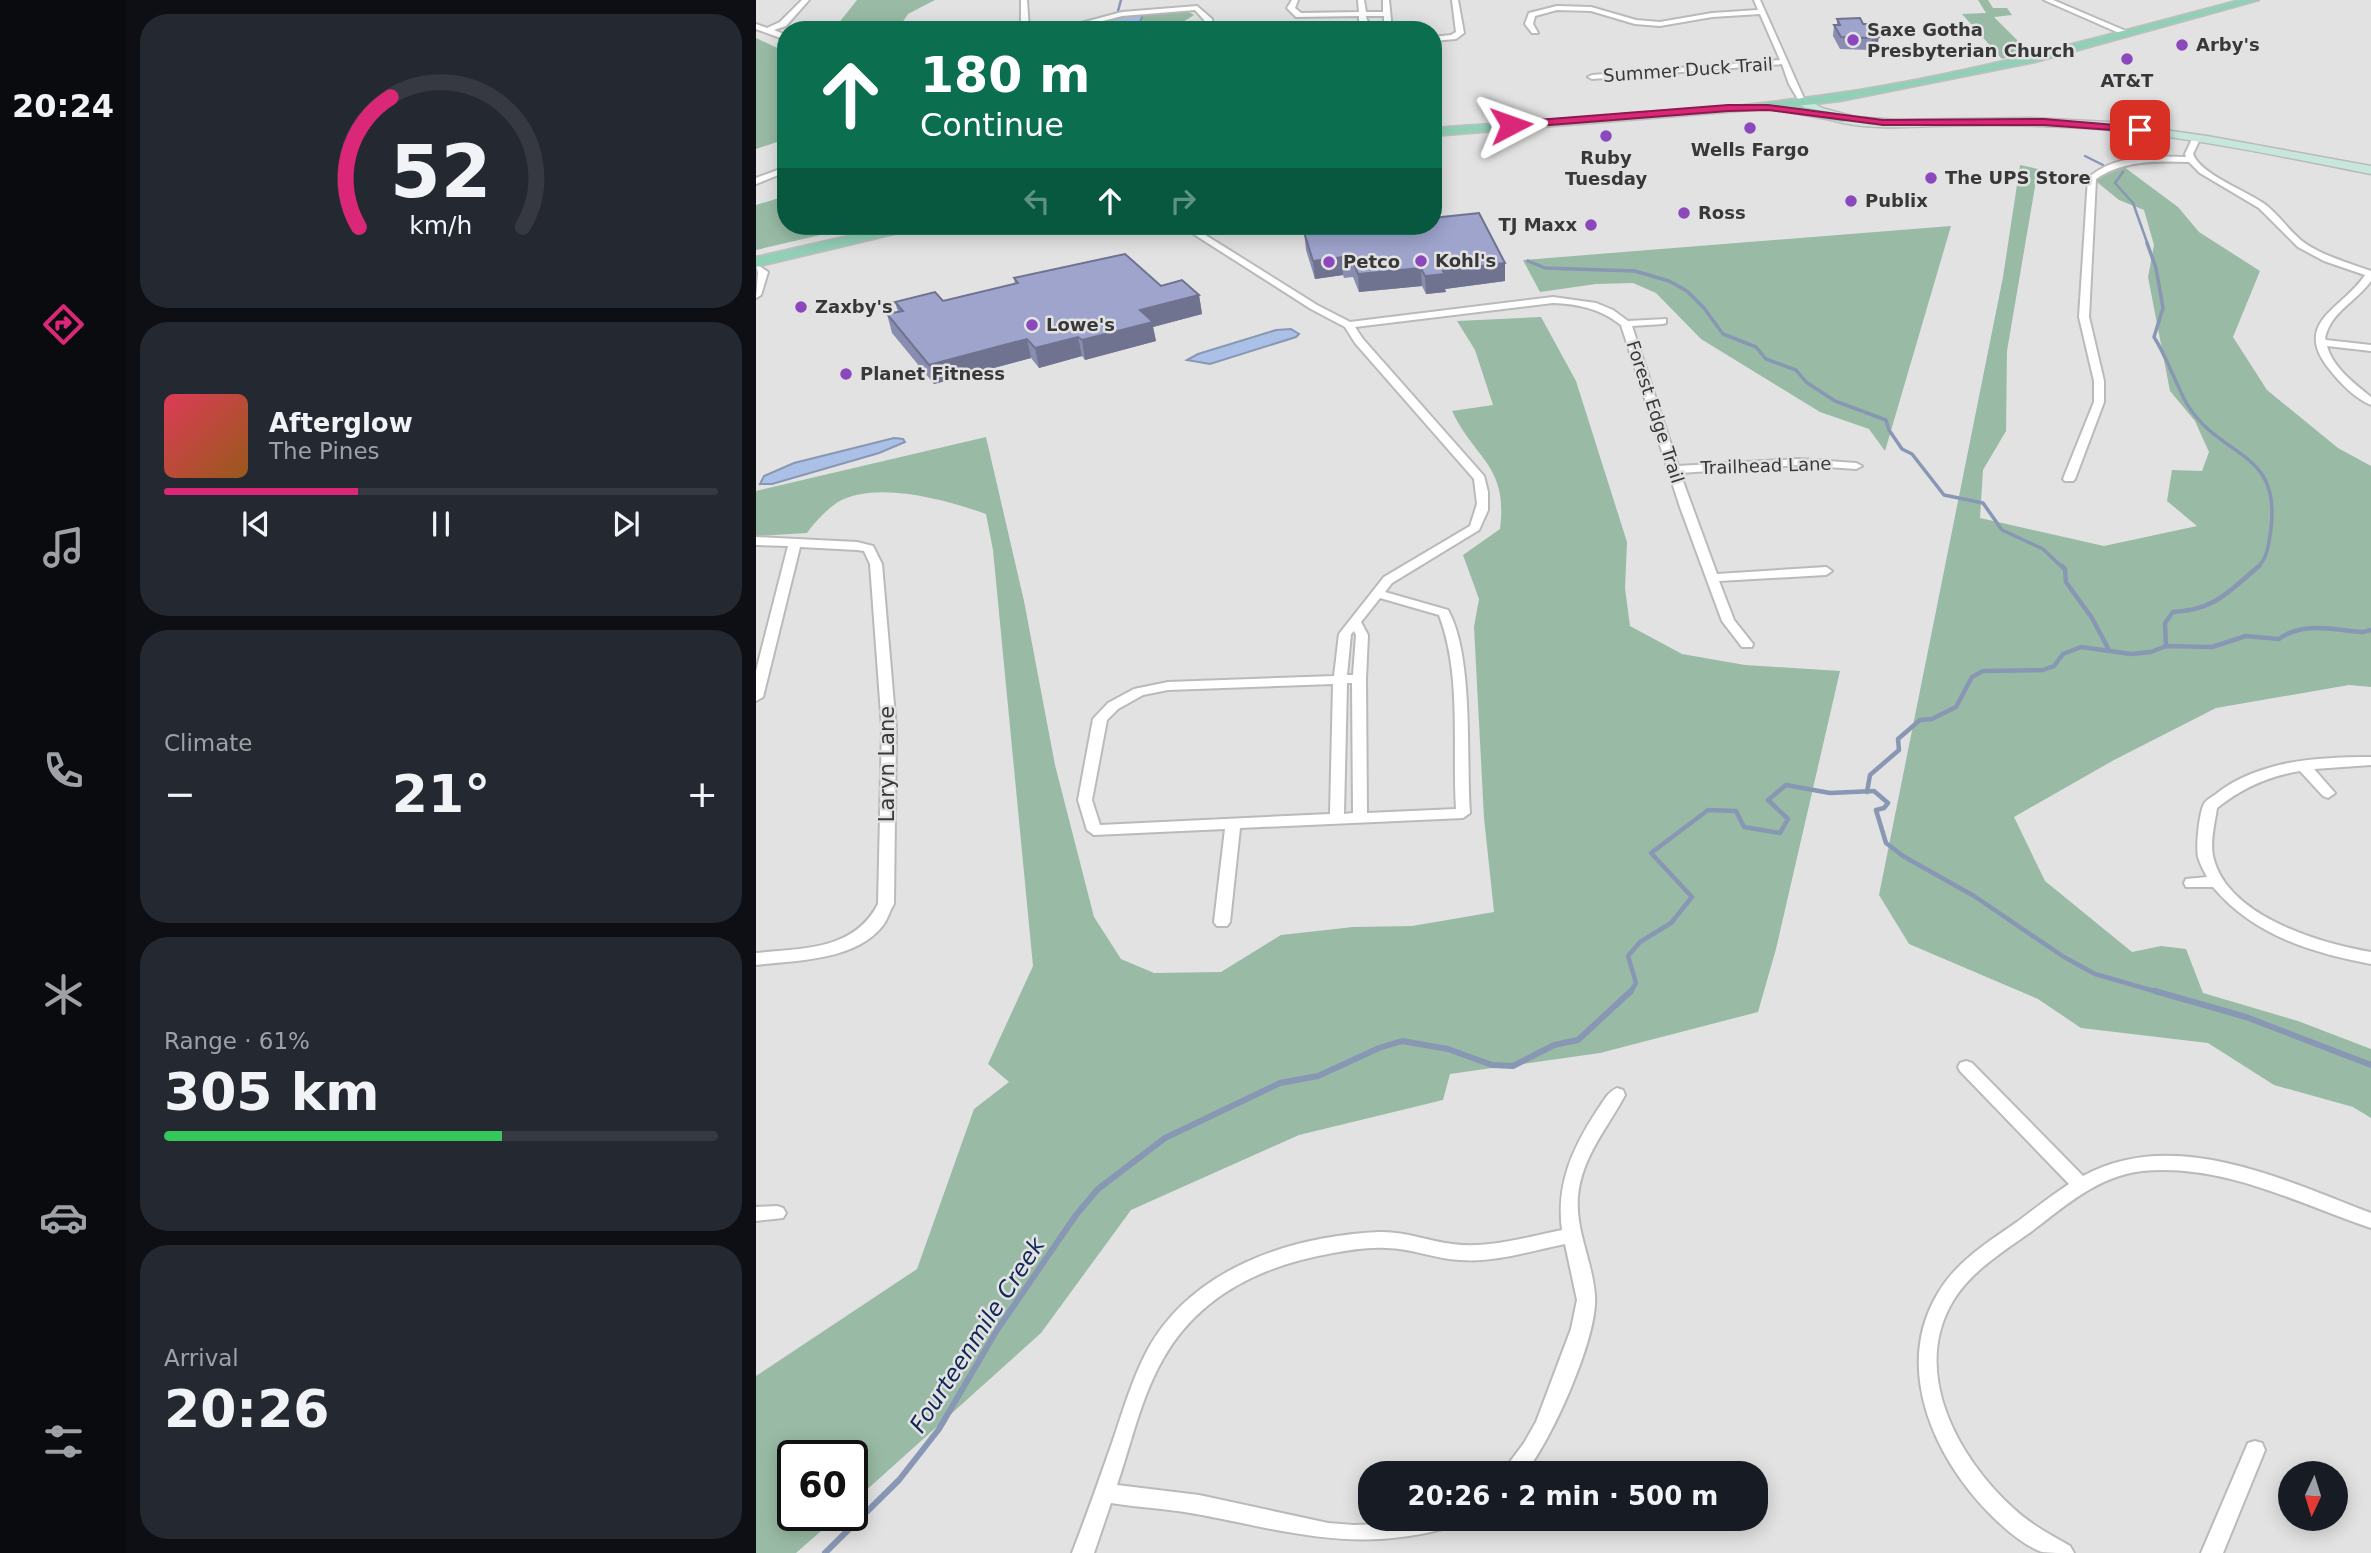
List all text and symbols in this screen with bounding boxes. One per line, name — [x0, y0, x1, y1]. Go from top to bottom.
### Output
place label: Saxe Gotha Presbyterian Church — [1867, 19, 2075, 61]
marker: Saxe Gotha Presbyterian Church — [1845, 32, 1861, 48]
place label: Arby's — [2196, 34, 2260, 55]
marker: Arby's — [2174, 37, 2190, 53]
text: 180 m — [920, 47, 1090, 104]
icon: ahead — [805, 49, 896, 140]
marker: AT&T — [2119, 51, 2135, 67]
street label: Summer Duck Trail — [1602, 53, 1774, 86]
place label: AT&T — [2101, 70, 2154, 91]
text: 20:24 — [12, 87, 114, 125]
position arrow — [1474, 88, 1548, 162]
pin — [2110, 100, 2170, 160]
text: Continue — [920, 106, 1064, 144]
icon: arrive — [2121, 111, 2159, 149]
marker: Wells Fargo — [1742, 120, 1758, 136]
marker: Ruby Tuesday — [1598, 128, 1614, 144]
text: 52 — [390, 129, 492, 214]
place label: Wells Fargo — [1691, 139, 1809, 160]
place label: Ruby Tuesday — [1565, 147, 1647, 189]
place label: The UPS Store — [1945, 167, 2091, 188]
marker: The UPS Store — [1923, 170, 1939, 186]
icon: left — [1018, 182, 1056, 220]
icon: ahead — [1091, 182, 1129, 220]
icon: right — [1164, 182, 1202, 220]
place label: Publix — [1865, 190, 1928, 211]
marker: Publix — [1843, 193, 1859, 209]
place label: Ross — [1698, 202, 1746, 223]
marker: Ross — [1676, 205, 1692, 221]
text: km/h — [409, 211, 473, 240]
place label: TJ Maxx — [1498, 214, 1577, 235]
marker: TJ Maxx — [1583, 217, 1599, 233]
place label: Kohl's — [1435, 250, 1496, 271]
place label: Petco — [1343, 251, 1400, 272]
marker: Kohl's — [1413, 253, 1429, 269]
marker: Petco — [1321, 254, 1337, 270]
place label: Zaxby's — [815, 296, 893, 317]
marker: Zaxby's — [793, 299, 809, 315]
icon: directions — [39, 300, 88, 349]
place label: Lowe's — [1046, 314, 1115, 335]
marker: Lowe's — [1024, 317, 1040, 333]
street label: Forest Edge Trail — [1623, 338, 1688, 486]
place label: Planet Fitness — [860, 363, 1005, 384]
marker: Planet Fitness — [838, 366, 854, 382]
text: Afterglow — [269, 408, 413, 438]
text: The Pines — [269, 438, 380, 464]
street label: Trailhead Lane — [1699, 453, 1832, 478]
icon: previous — [237, 505, 275, 543]
icon: pause — [422, 505, 460, 543]
icon: next — [607, 505, 645, 543]
icon: music — [39, 523, 88, 572]
street label: Laryn Lane — [875, 706, 899, 822]
text: Climate — [164, 730, 253, 756]
icon: phone — [39, 746, 88, 795]
text: 21° — [392, 764, 490, 824]
text: − — [164, 772, 196, 816]
text: + — [686, 772, 718, 816]
icon: climate — [39, 970, 88, 1019]
text: Range · 61% — [164, 1028, 310, 1054]
text: 305 km — [164, 1062, 379, 1122]
icon: car — [39, 1193, 88, 1242]
water label: Fourteenmile Creek — [904, 1231, 1051, 1437]
text: Arrival — [164, 1345, 239, 1371]
text: 20:26 — [164, 1379, 330, 1439]
icon: filters — [39, 1417, 88, 1466]
speed limit sign: 60 — [777, 1440, 868, 1531]
north arrow — [2278, 1461, 2348, 1531]
map controls — [2278, 1461, 2348, 1531]
text: 20:26 · 2 min · 500 m — [1408, 1481, 1718, 1511]

